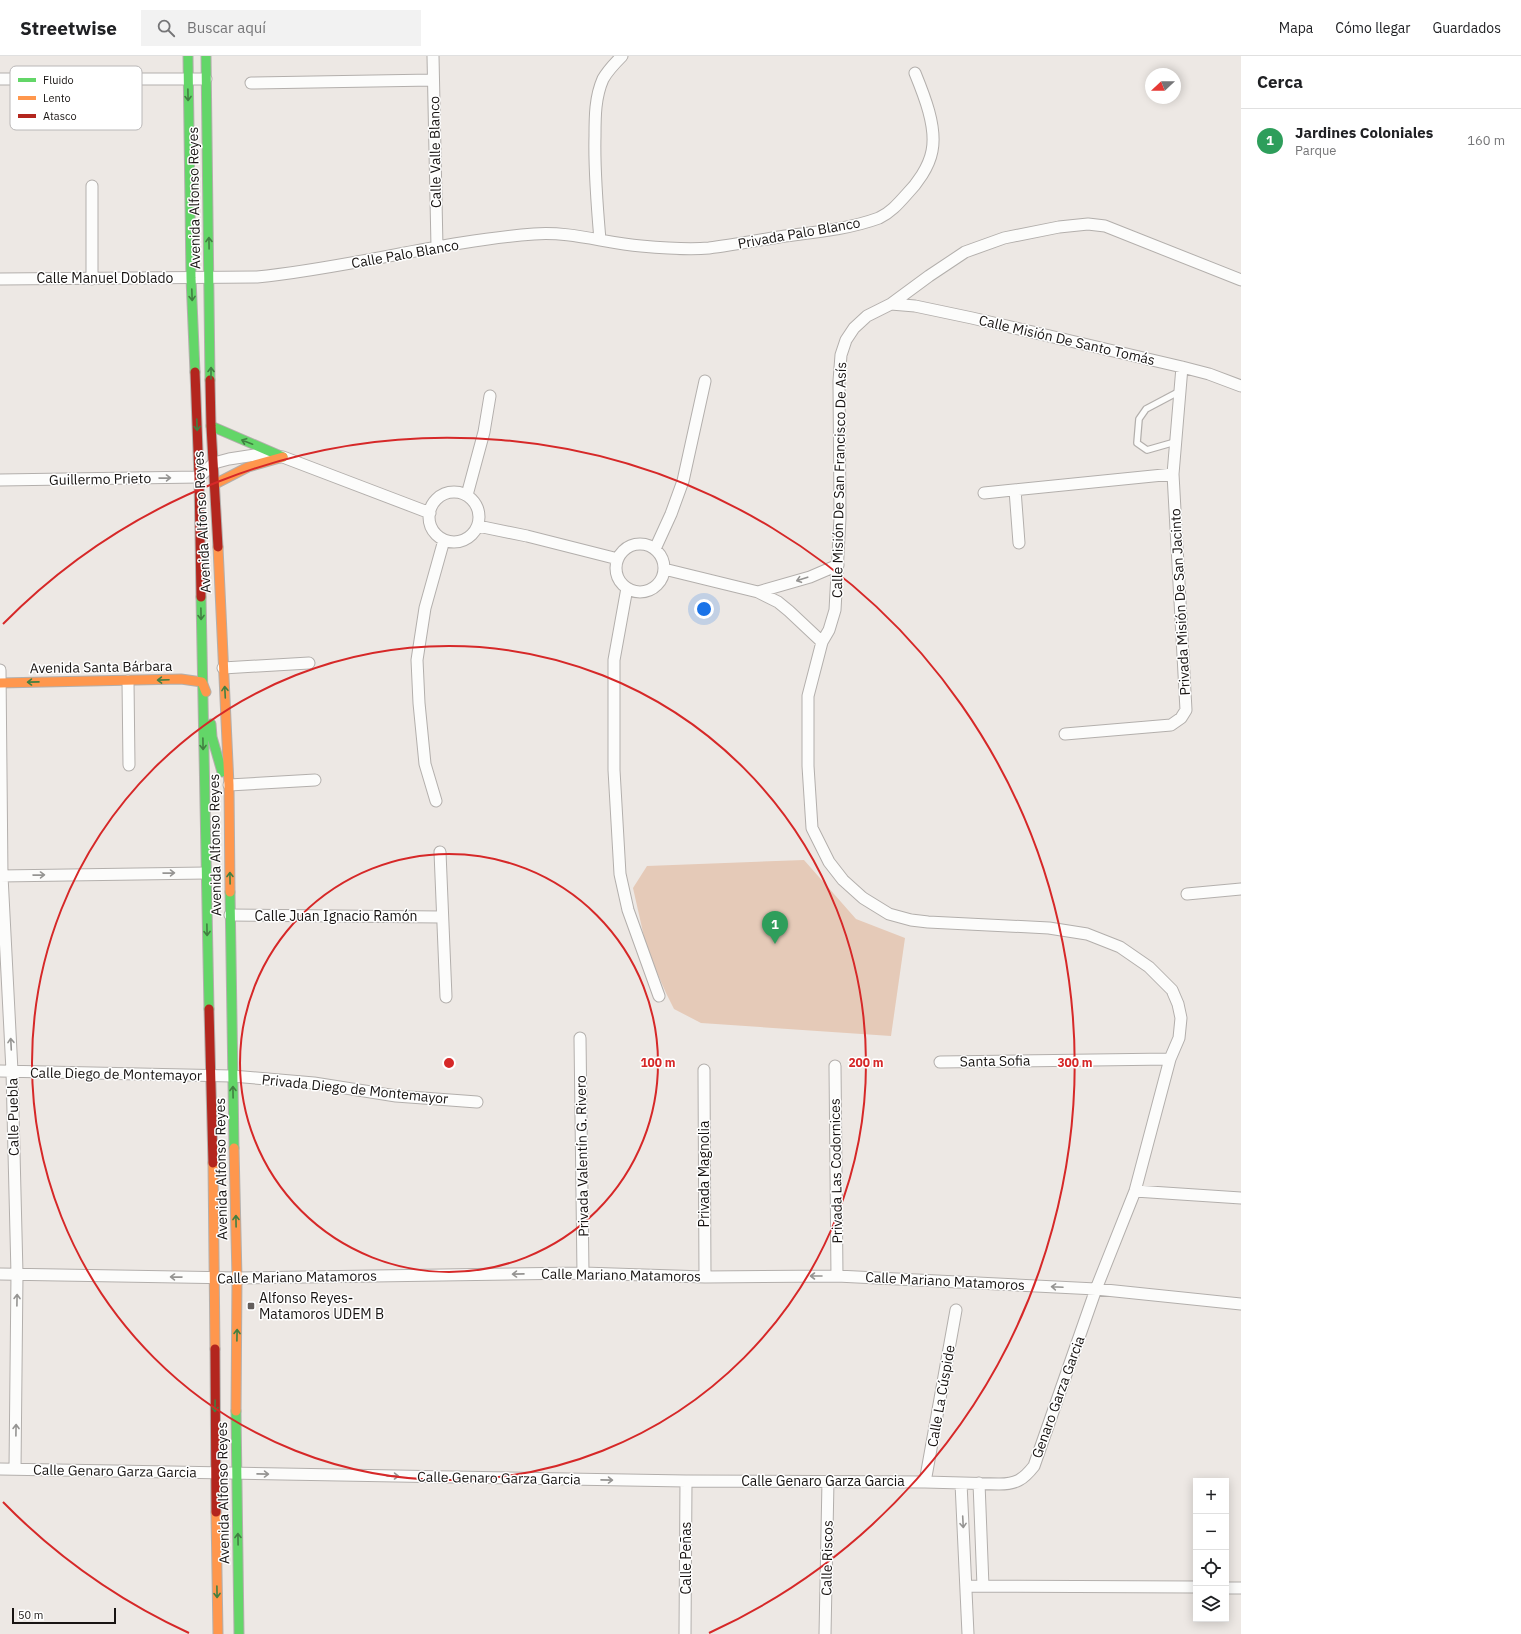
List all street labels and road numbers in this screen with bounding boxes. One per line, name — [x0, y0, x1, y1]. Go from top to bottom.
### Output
street label: Calle Valle Blanco — [425, 96, 445, 208]
street label: Avenida Alfonso Reyes — [184, 127, 204, 269]
street label: Privada Palo Blanco — [736, 213, 862, 253]
street label: Calle Palo Blanco — [350, 236, 460, 272]
street label: Calle Manuel Doblado — [37, 269, 174, 287]
street label: Calle Misión De Santo Tomás — [977, 311, 1157, 369]
street label: Calle Misión De San Francisco De Asís — [828, 362, 850, 598]
street label: Avenida Alfonso Reyes — [189, 450, 215, 594]
street label: Guillermo Prieto — [49, 469, 151, 489]
street label: Privada Misión De San Jacinto — [1166, 508, 1194, 696]
street label: Avenida Santa Bárbara — [30, 657, 173, 677]
street label: Avenida Alfonso Reyes — [205, 774, 225, 916]
street label: Calle Juan Ignacio Ramón — [255, 907, 417, 925]
street label: Santa Sofia — [960, 1051, 1031, 1071]
street label: Calle Diego de Montemayor — [30, 1063, 202, 1085]
street label: Privada Diego de Montemayor — [261, 1070, 449, 1108]
street label: Privada Valentín G. Rivero — [572, 1075, 592, 1237]
street label: Calle Puebla — [3, 1077, 23, 1156]
street label: Avenida Alfonso Reyes — [211, 1098, 231, 1240]
street label: Privada Las Codornices — [826, 1098, 846, 1244]
street label: Privada Magnolia — [695, 1120, 713, 1227]
street label: Calle Mariano Matamoros — [541, 1265, 701, 1285]
street label: Calle Mariano Matamoros — [217, 1267, 377, 1287]
street label: Calle Mariano Matamoros — [865, 1268, 1025, 1294]
street label: Genaro Garza Garcia — [1027, 1333, 1089, 1461]
street label: Calle La Cúspide — [923, 1343, 959, 1448]
street label: Avenida Alfonso Reyes — [213, 1422, 233, 1564]
street label: Calle Genaro Garza Garcia — [33, 1461, 197, 1481]
street label: Calle Genaro Garza Garcia — [417, 1468, 581, 1488]
street label: Calle Genaro Garza Garcia — [741, 1472, 905, 1490]
street label: Calle Riscos — [817, 1520, 837, 1596]
street label: Calle Peñas — [677, 1521, 695, 1594]

